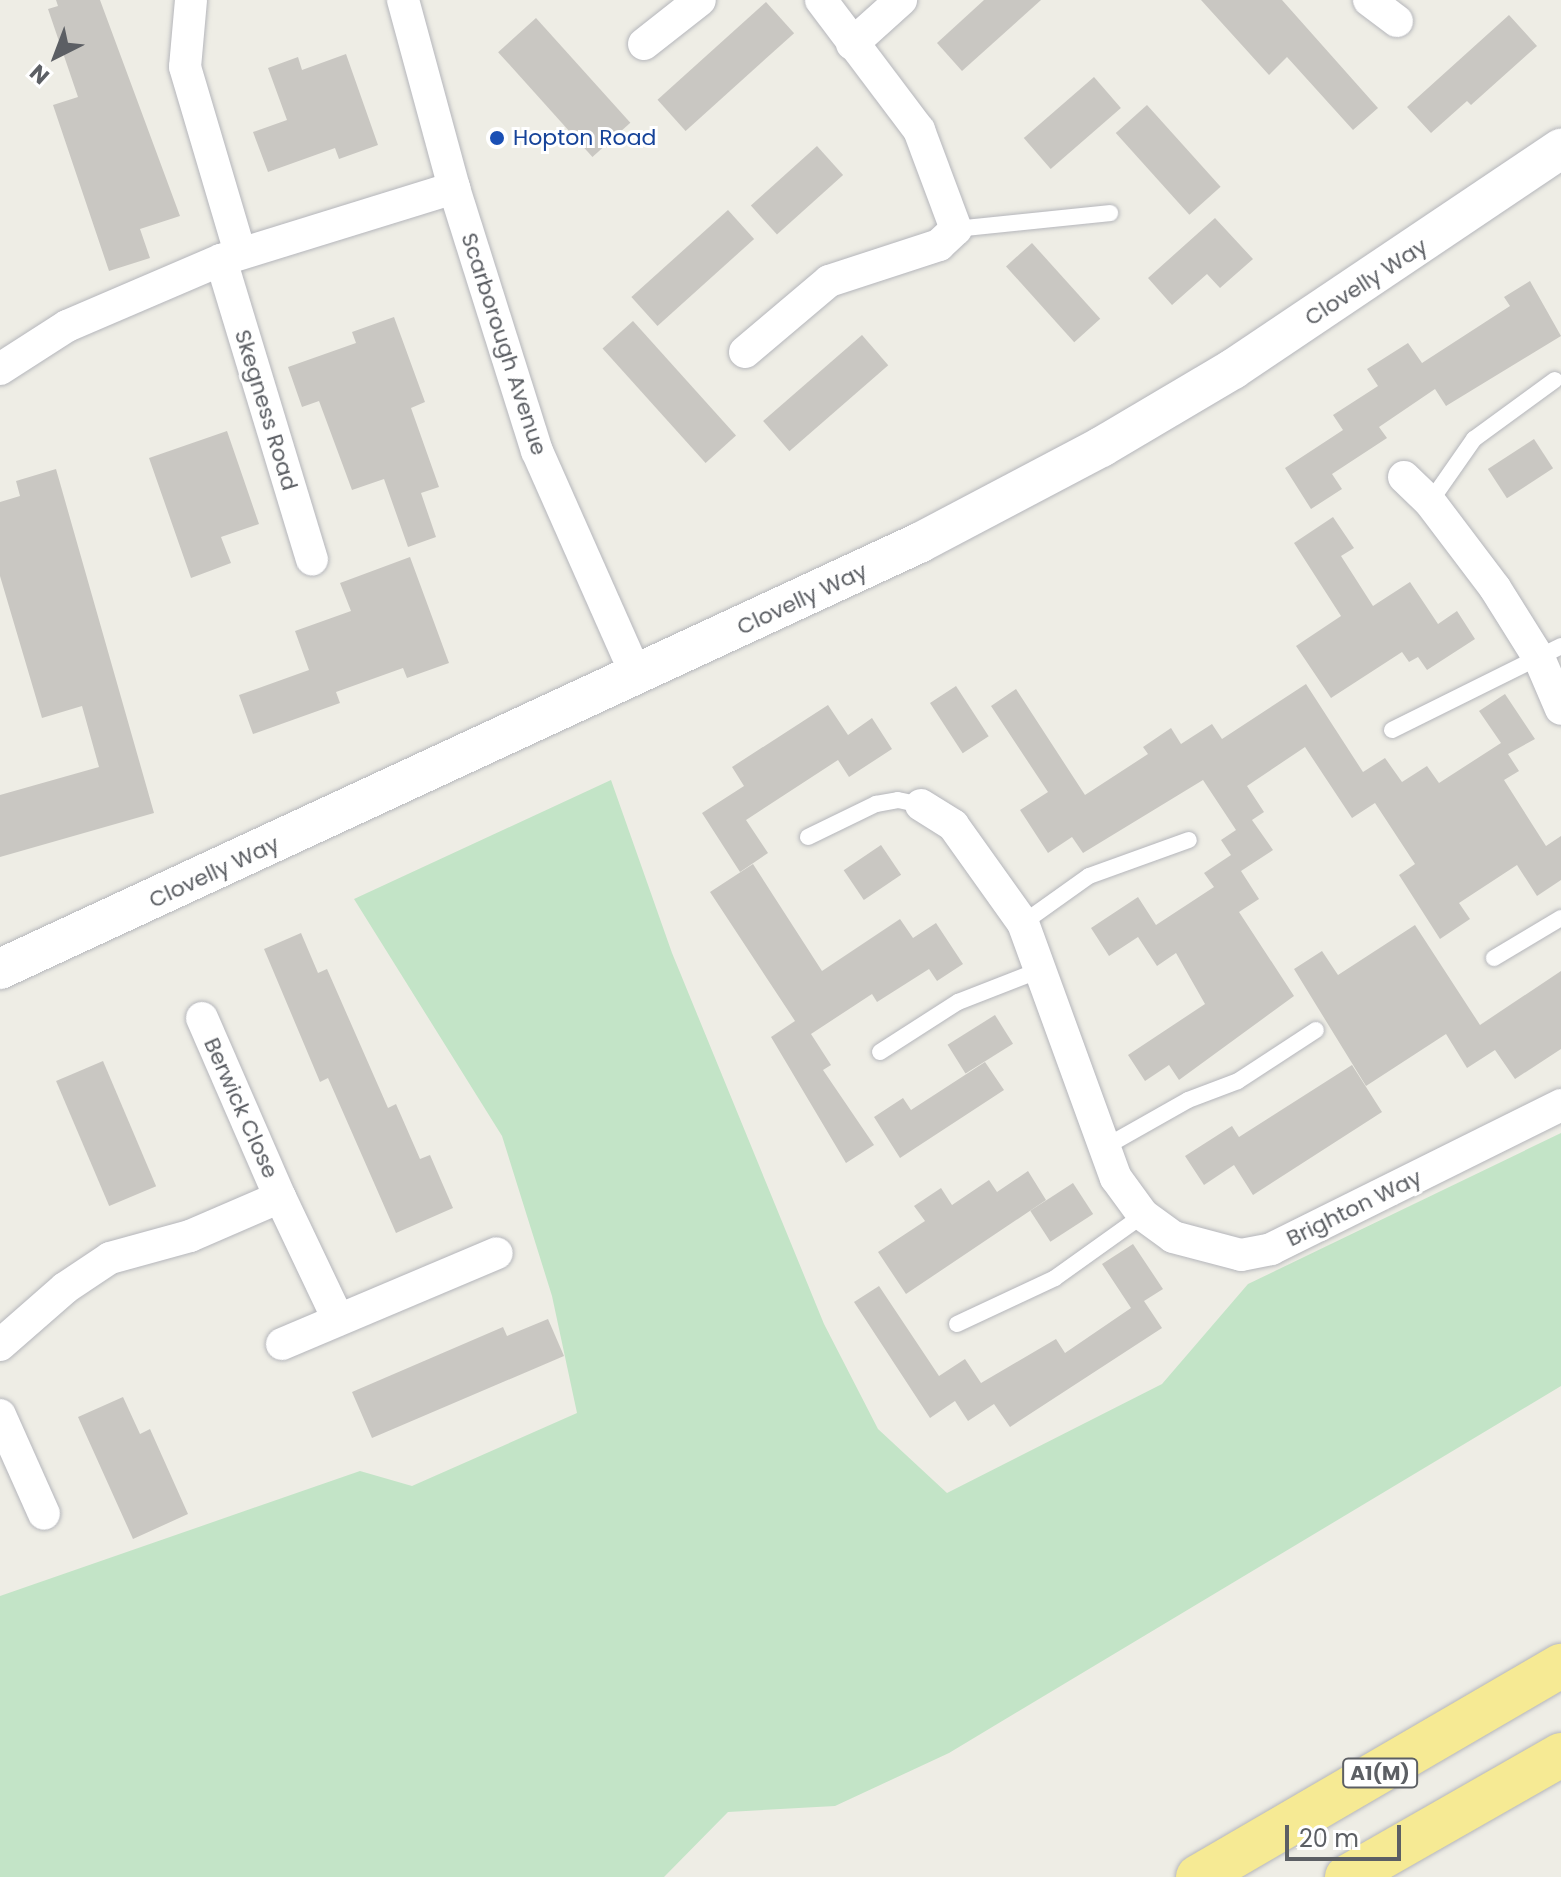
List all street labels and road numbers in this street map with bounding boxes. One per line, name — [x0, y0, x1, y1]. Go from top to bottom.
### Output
street label: Scarborough Avenue — [456, 230, 552, 458]
street label: Clovelly Way — [1300, 233, 1432, 331]
street label: Skegness Road — [229, 327, 303, 493]
street label: Clovelly Way — [733, 557, 871, 641]
street label: Clovelly Way — [145, 830, 283, 914]
street label: Berwick Close — [198, 1034, 284, 1182]
street label: Brighton Way — [1282, 1164, 1426, 1252]
road number: A1(M) — [1342, 1757, 1418, 1789]

